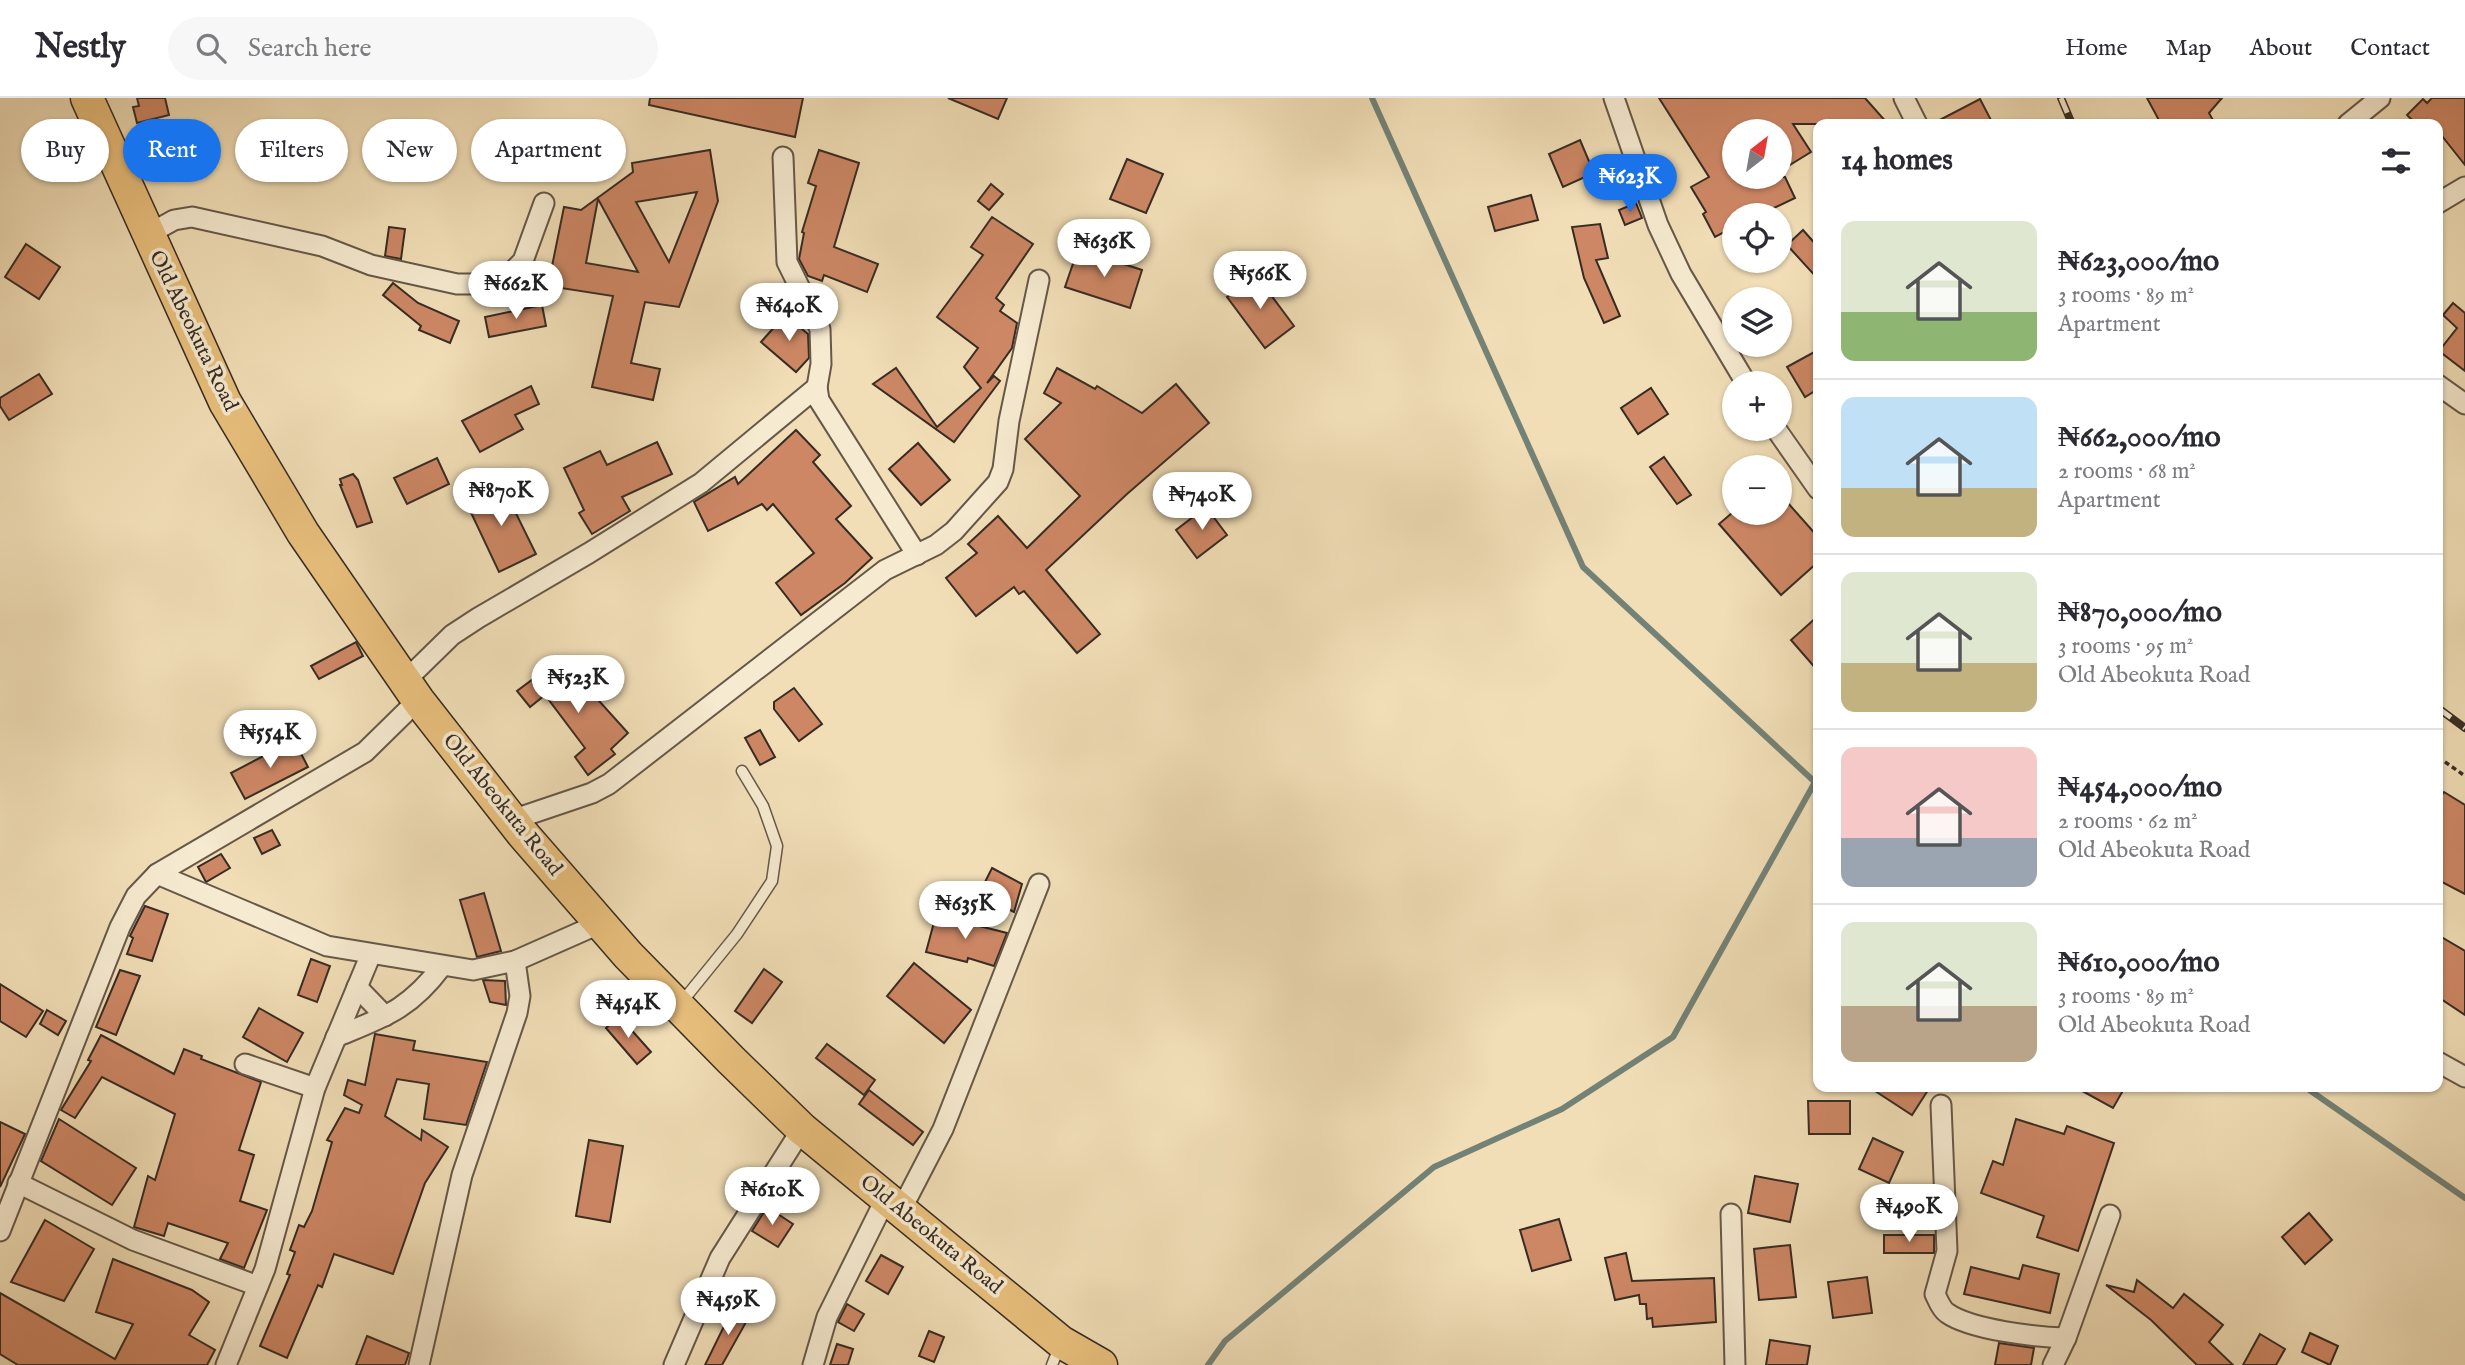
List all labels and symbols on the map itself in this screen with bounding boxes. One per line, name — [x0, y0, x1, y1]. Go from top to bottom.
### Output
north arrow — [1722, 119, 1792, 189]
pin: ₦623K — [1581, 155, 1679, 214]
pin: ₦636K — [1055, 220, 1153, 279]
street label: Old Abeokuta Road — [142, 246, 244, 417]
pin: ₦566K — [1211, 252, 1309, 311]
pin: ₦662K — [467, 262, 565, 321]
pin: ₦640K — [740, 284, 838, 343]
pin: ₦870K — [452, 468, 550, 528]
pin: ₦740K — [1153, 472, 1251, 532]
pin: ₦523K — [529, 656, 627, 715]
pin: ₦554K — [221, 710, 319, 770]
street label: Old Abeokuta Road — [436, 728, 568, 882]
pin: ₦635K — [916, 882, 1014, 941]
pin: ₦454K — [579, 981, 677, 1040]
pin: ₦610K — [723, 1168, 821, 1227]
street label: Old Abeokuta Road — [854, 1169, 1008, 1301]
pin: ₦490K — [1860, 1184, 1958, 1244]
pin: ₦459K — [679, 1278, 777, 1337]

